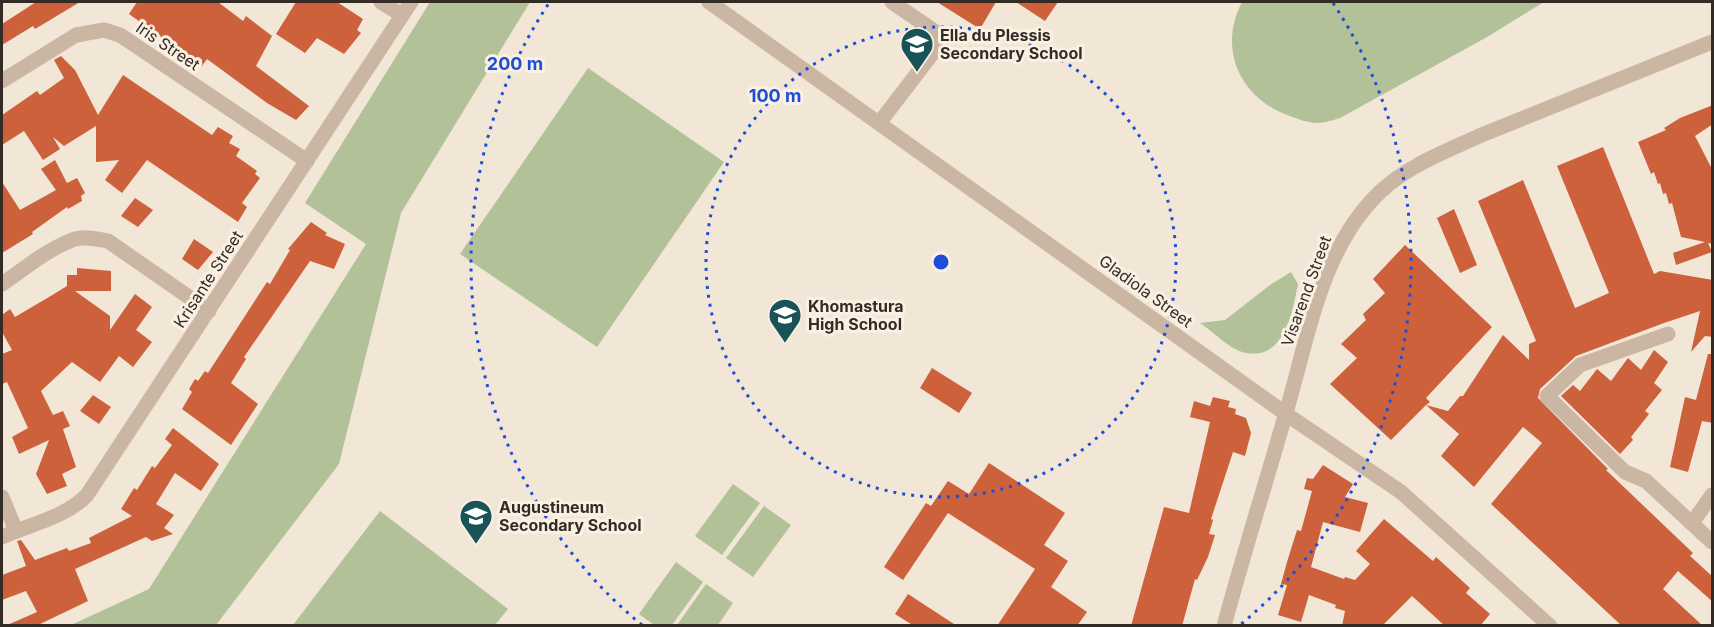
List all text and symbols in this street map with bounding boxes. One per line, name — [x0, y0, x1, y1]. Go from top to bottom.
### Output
street label: Iris Street — [132, 17, 204, 75]
place label: Ella du Plessis Secondary School — [940, 25, 1083, 63]
school or university icon: Ella du Plessis Secondary School — [899, 26, 935, 73]
text: 200 m — [487, 53, 543, 74]
text: 100 m — [749, 85, 801, 106]
street label: Krisante Street — [169, 227, 247, 331]
street label: Visarend Street — [1277, 233, 1335, 349]
street label: Gladiola Street — [1095, 250, 1197, 332]
centre of rings — [931, 252, 951, 272]
place label: Khomastura High School — [808, 296, 904, 334]
school or university icon: Khomastura High School — [767, 297, 803, 344]
place label: Augustineum Secondary School — [499, 497, 642, 535]
school or university icon: Augustineum Secondary School — [458, 498, 494, 545]

